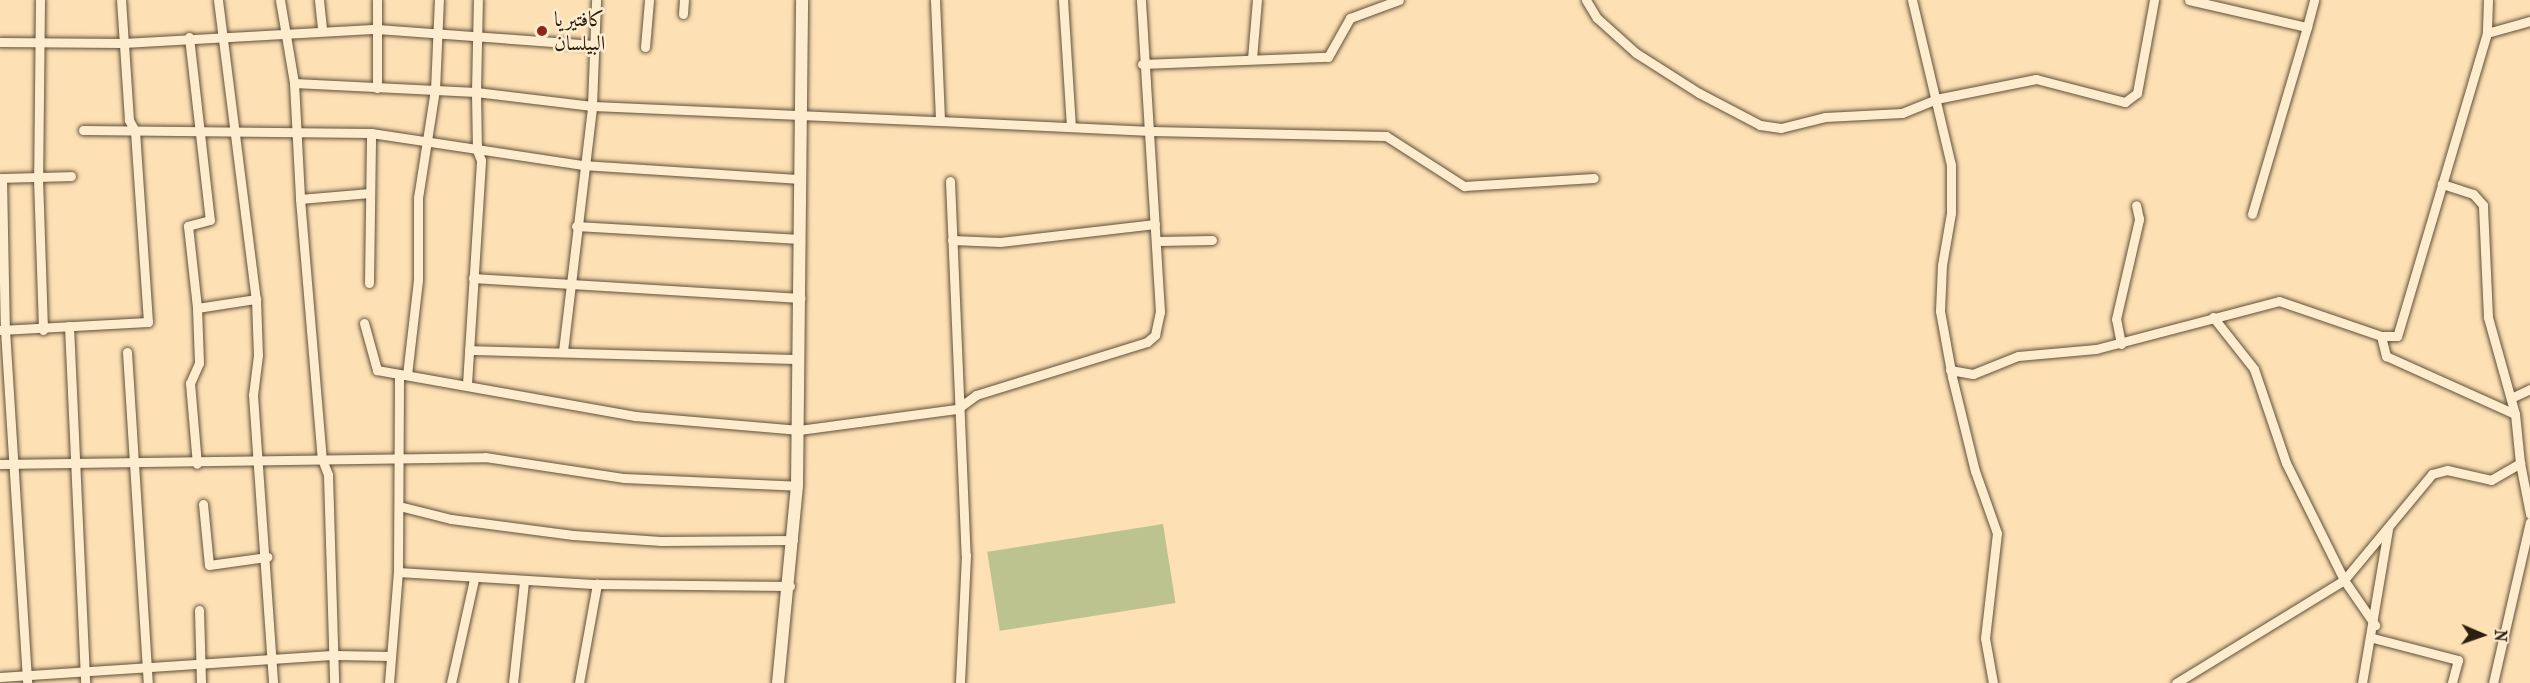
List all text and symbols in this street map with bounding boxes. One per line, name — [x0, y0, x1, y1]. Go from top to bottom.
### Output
place label: كافتيريا البيلسان — [554, 6, 605, 56]
marker: كافتيريا البيلسان — [535, 24, 549, 38]
north arrow — [2452, 605, 2512, 665]
text: N — [2491, 629, 2510, 642]

